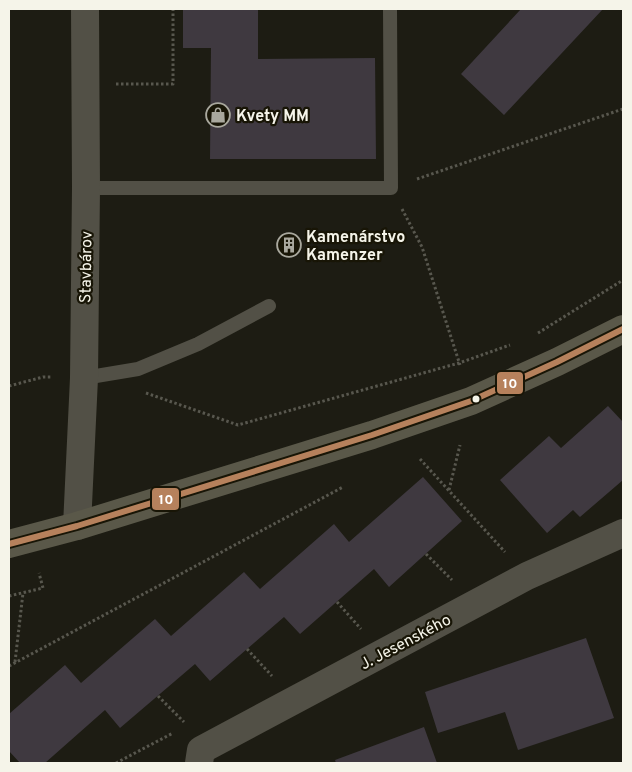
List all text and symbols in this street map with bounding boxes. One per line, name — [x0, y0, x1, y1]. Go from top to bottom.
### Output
shop icon: Kvety MM — [205, 102, 231, 128]
place label: Kvety MM — [236, 107, 309, 127]
place label: Kamenárstvo Kamenzer — [306, 228, 405, 266]
street label: Stavbárov — [76, 231, 98, 303]
building icon: Kamenárstvo Kamenzer — [276, 232, 302, 258]
line badge: 10 — [496, 371, 524, 395]
text: 10 — [503, 376, 517, 393]
unlabelled marker — [471, 394, 481, 404]
line badge: 10 — [151, 487, 180, 511]
text: 10 — [159, 492, 173, 509]
street label: J. Jesenského — [357, 610, 455, 675]

